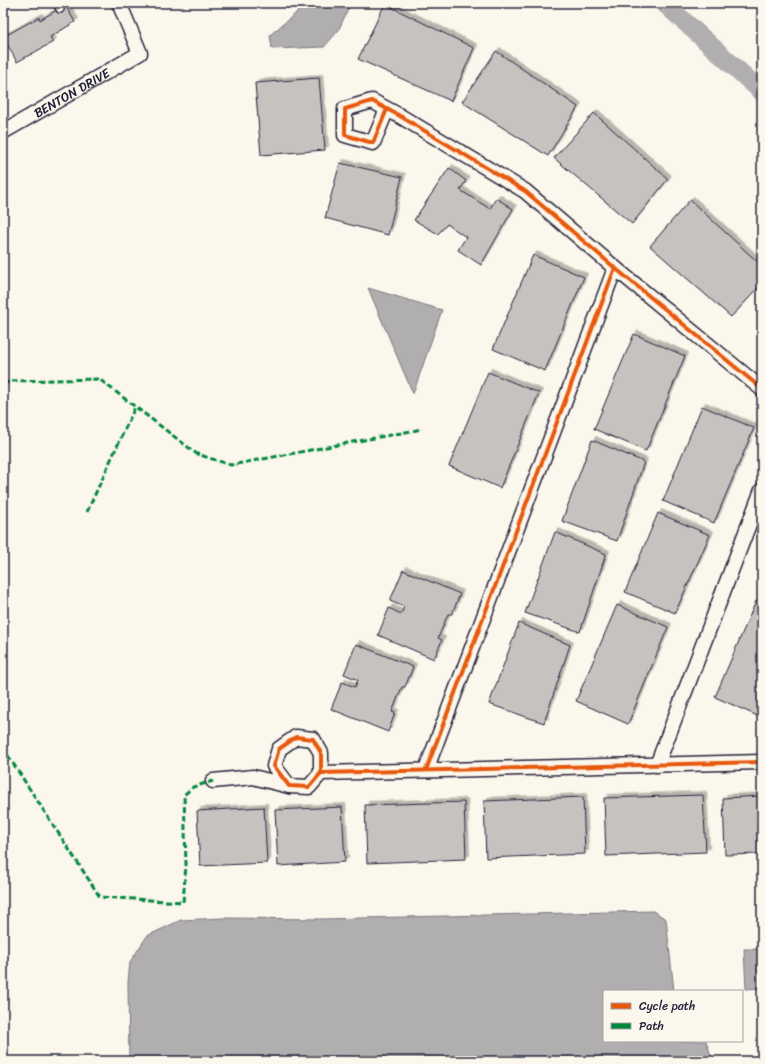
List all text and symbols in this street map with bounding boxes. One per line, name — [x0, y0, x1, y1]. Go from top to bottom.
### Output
street label: BENTON DRIVE — [29, 61, 115, 124]
legend — [603, 990, 743, 1042]
text: Cycle path — [639, 995, 695, 1017]
text: Path — [639, 1015, 664, 1037]

